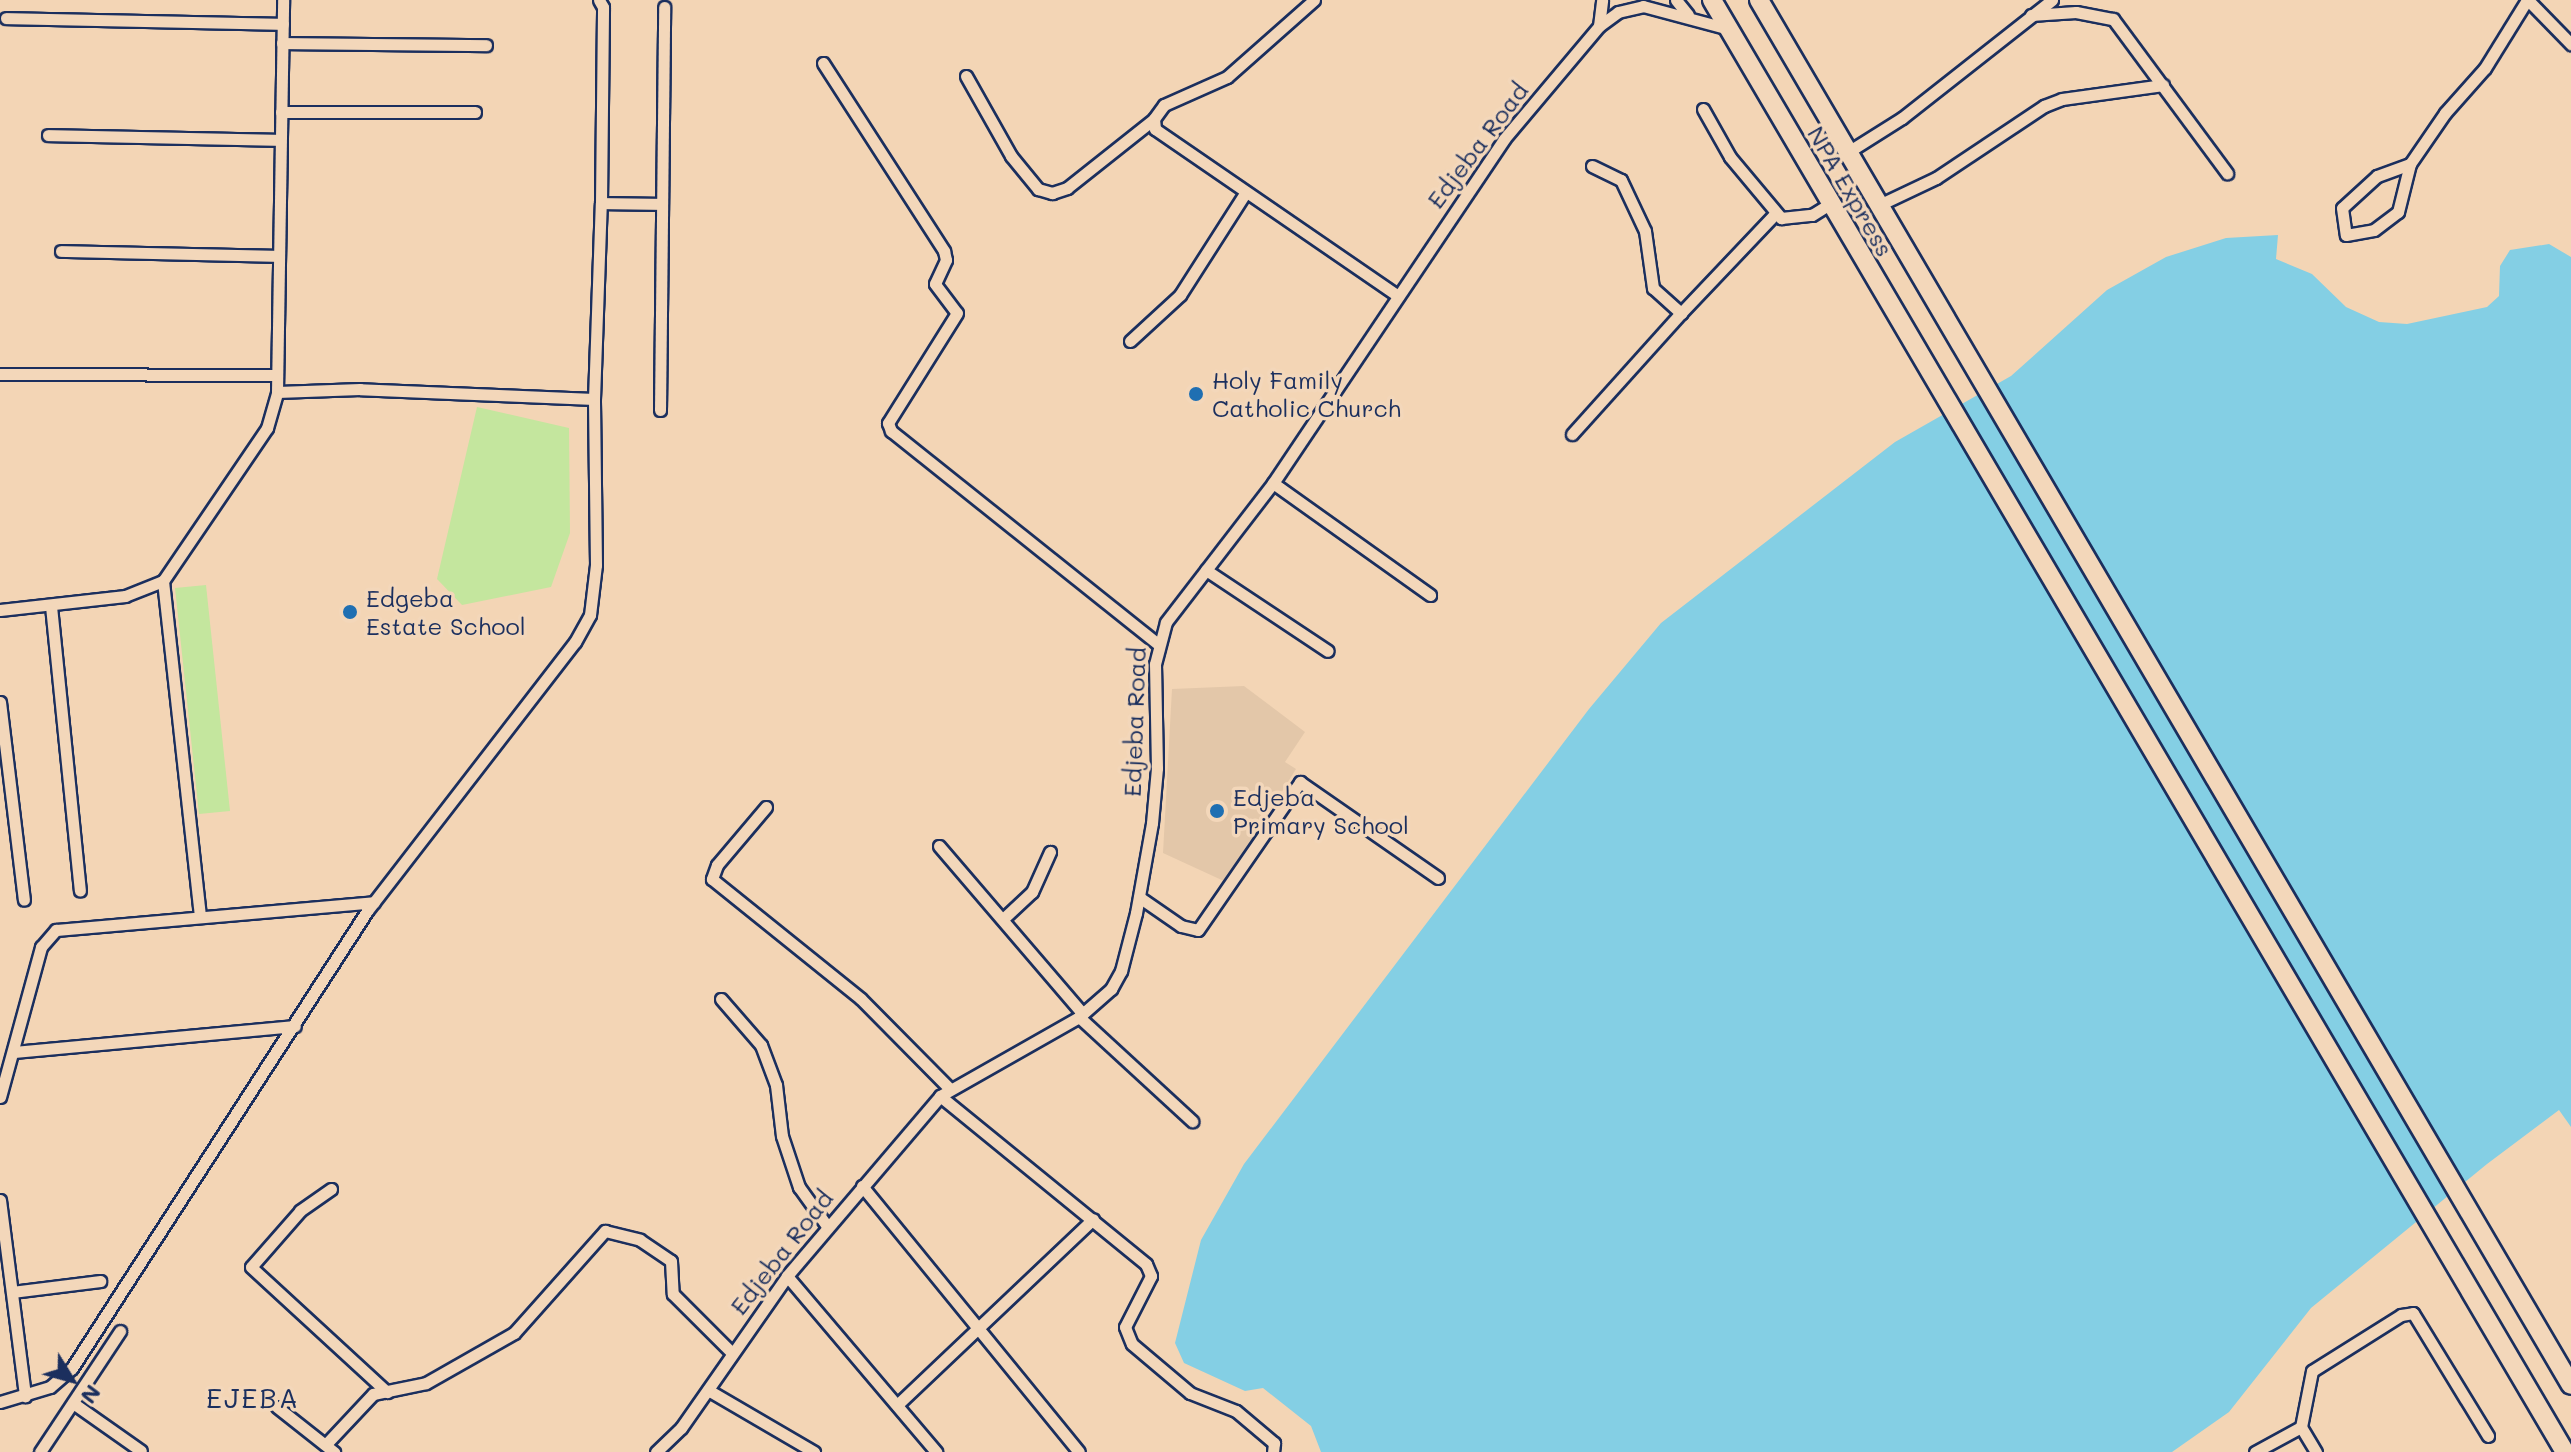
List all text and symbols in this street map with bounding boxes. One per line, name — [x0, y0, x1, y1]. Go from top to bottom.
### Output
street label: Edjeba Road — [1420, 77, 1534, 213]
street label: NPA Express — [1802, 121, 1900, 261]
place label: Holy Family Catholic Church — [1212, 366, 1401, 422]
marker: Holy Family Catholic Church — [1187, 385, 1205, 403]
place label: Edgeba Estate School — [366, 584, 526, 640]
marker: Edgeba Estate School — [341, 603, 359, 621]
street label: Edjeba Road — [1117, 647, 1151, 797]
place label: Edjeba Primary School — [1233, 783, 1409, 839]
marker: Edjeba Primary School — [1208, 802, 1226, 820]
street label: Edjeba Road — [724, 1184, 838, 1320]
north arrow — [32, 1340, 112, 1420]
text: N — [75, 1379, 108, 1410]
district label: EJEBA — [206, 1380, 300, 1414]

